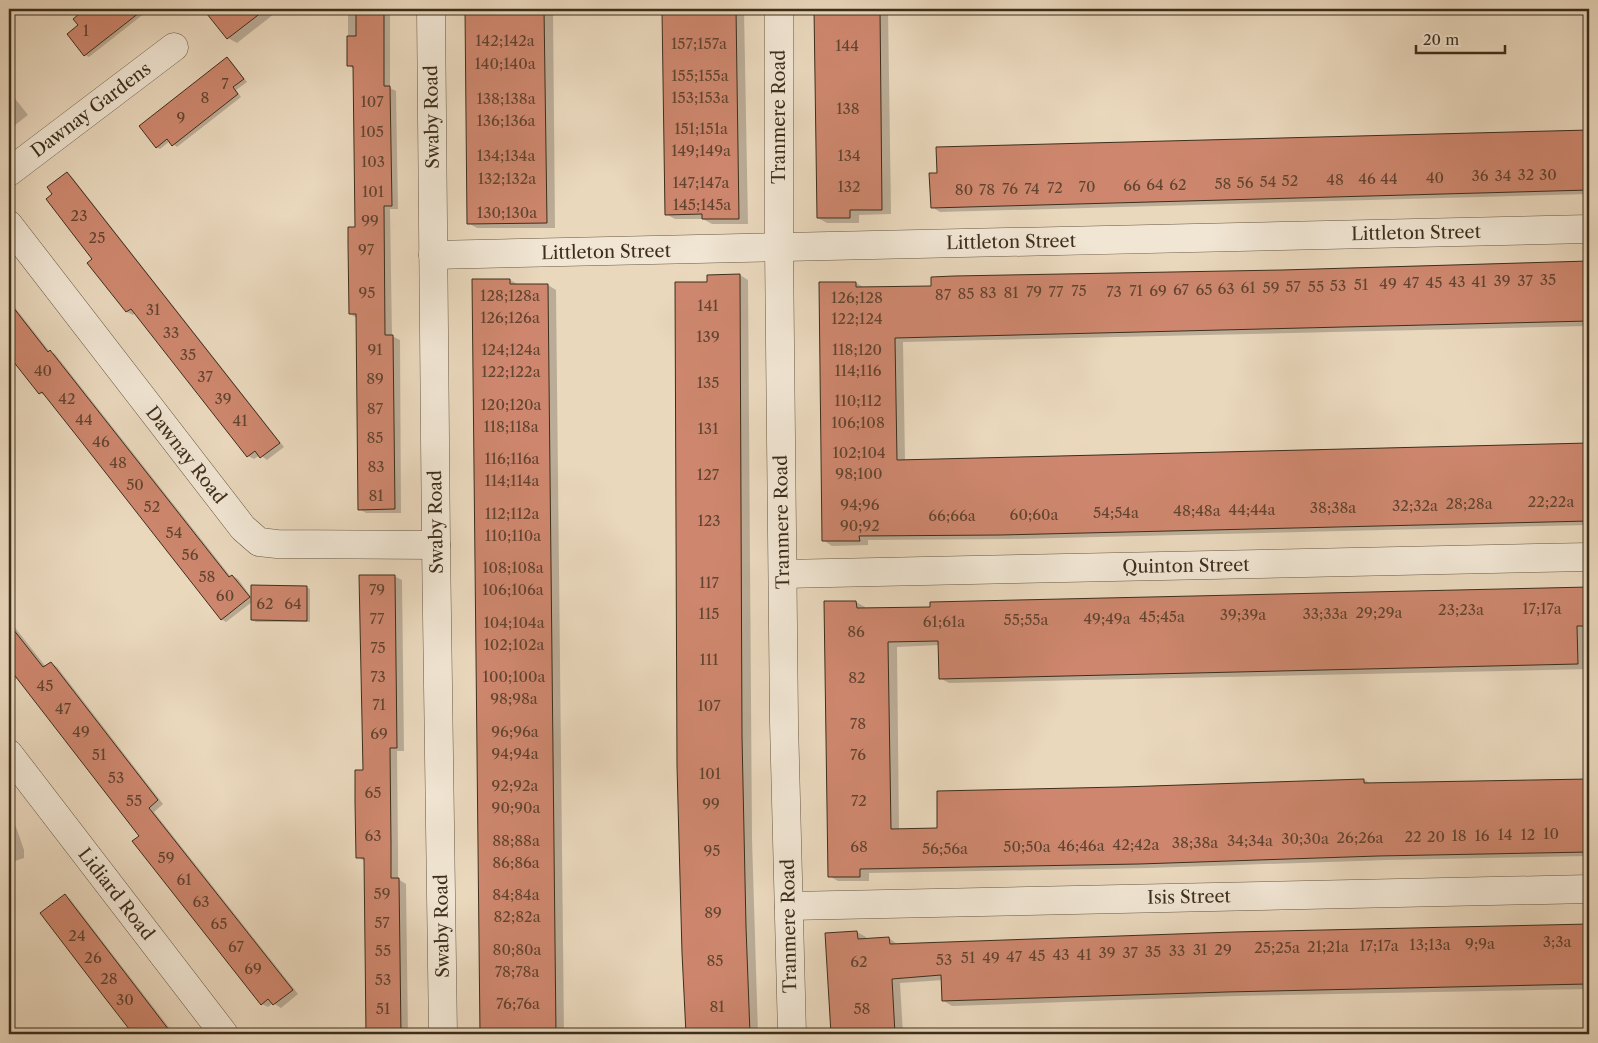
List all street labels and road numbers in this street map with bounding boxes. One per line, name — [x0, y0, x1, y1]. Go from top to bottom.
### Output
street label: Tranmere Road — [768, 50, 790, 184]
street label: Dawnay Gardens — [27, 58, 155, 162]
street label: Swaby Road — [420, 65, 444, 169]
street label: Littleton Street — [1351, 221, 1482, 245]
street label: Littleton Street — [946, 230, 1077, 254]
street label: Littleton Street — [541, 240, 672, 264]
street label: Dawnay Road — [141, 402, 231, 508]
street label: Tranmere Road — [770, 455, 794, 589]
street label: Swaby Road — [424, 470, 448, 574]
street label: Quinton Street — [1122, 554, 1250, 578]
street label: Lidiard Road — [73, 844, 159, 944]
street label: Tranmere Road — [777, 859, 801, 993]
street label: Swaby Road — [430, 874, 454, 978]
street label: Isis Street — [1147, 885, 1232, 909]

